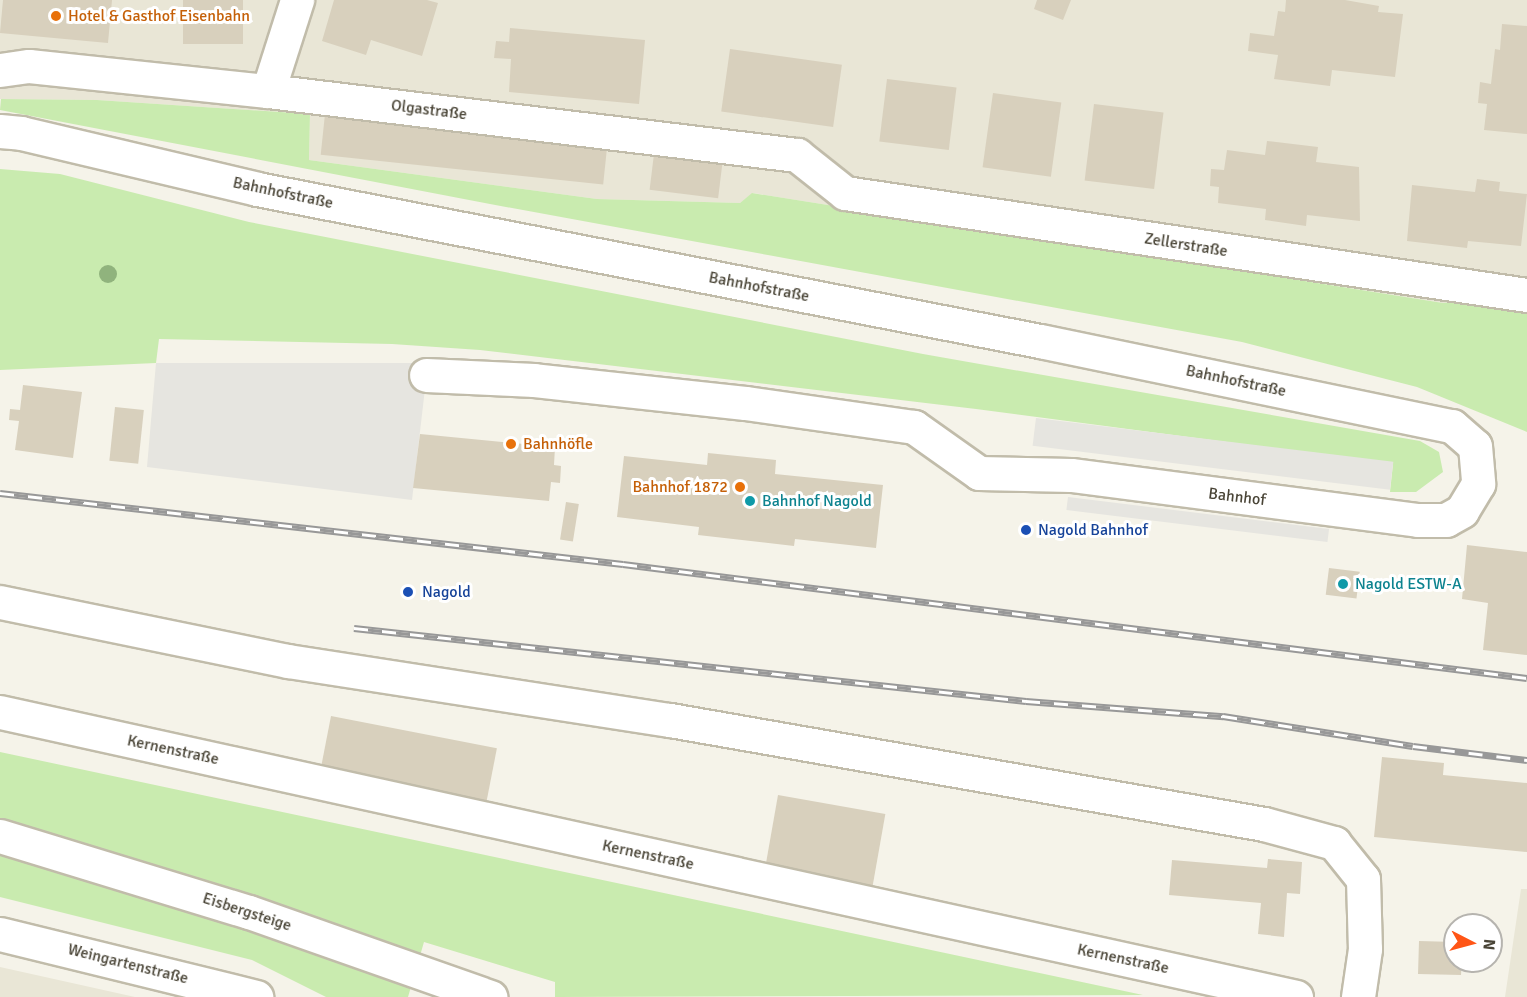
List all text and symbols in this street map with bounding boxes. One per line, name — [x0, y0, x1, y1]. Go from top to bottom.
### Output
place label: Hotel & Gasthof Eisenbahn — [68, 6, 250, 26]
marker: Hotel & Gasthof Eisenbahn — [49, 9, 63, 23]
street label: Olgastraße — [390, 96, 468, 124]
street label: Bahnhofstraße — [231, 173, 335, 213]
street label: Zellerstraße — [1143, 229, 1229, 261]
street label: Bahnhofstraße — [707, 268, 811, 306]
street label: Bahnhofstraße — [1184, 361, 1288, 401]
place label: Bahnhöfle — [523, 434, 593, 454]
marker: Bahnhöfle — [504, 437, 518, 451]
place label: Bahnhof 1872 — [632, 477, 728, 497]
marker: Bahnhof 1872 — [733, 480, 747, 494]
street label: Bahnhof — [1207, 484, 1267, 510]
place label: Bahnhof Nagold — [762, 491, 872, 511]
marker: Bahnhof Nagold — [743, 494, 757, 508]
place label: Nagold Bahnhof — [1038, 520, 1148, 540]
marker: Nagold Bahnhof — [1019, 523, 1033, 537]
place label: Nagold ESTW-A — [1355, 574, 1462, 594]
marker: Nagold ESTW-A — [1336, 577, 1350, 591]
place label: Nagold — [422, 582, 471, 602]
marker: Nagold — [399, 583, 417, 601]
street label: Kernenstraße — [125, 731, 221, 769]
street label: Kernenstraße — [600, 836, 696, 874]
street label: Eisbergsteige — [200, 889, 294, 935]
north arrow — [1443, 913, 1503, 973]
text: N — [1478, 938, 1499, 951]
street label: Weingartenstraße — [66, 940, 190, 988]
street label: Kernenstraße — [1075, 940, 1171, 978]

